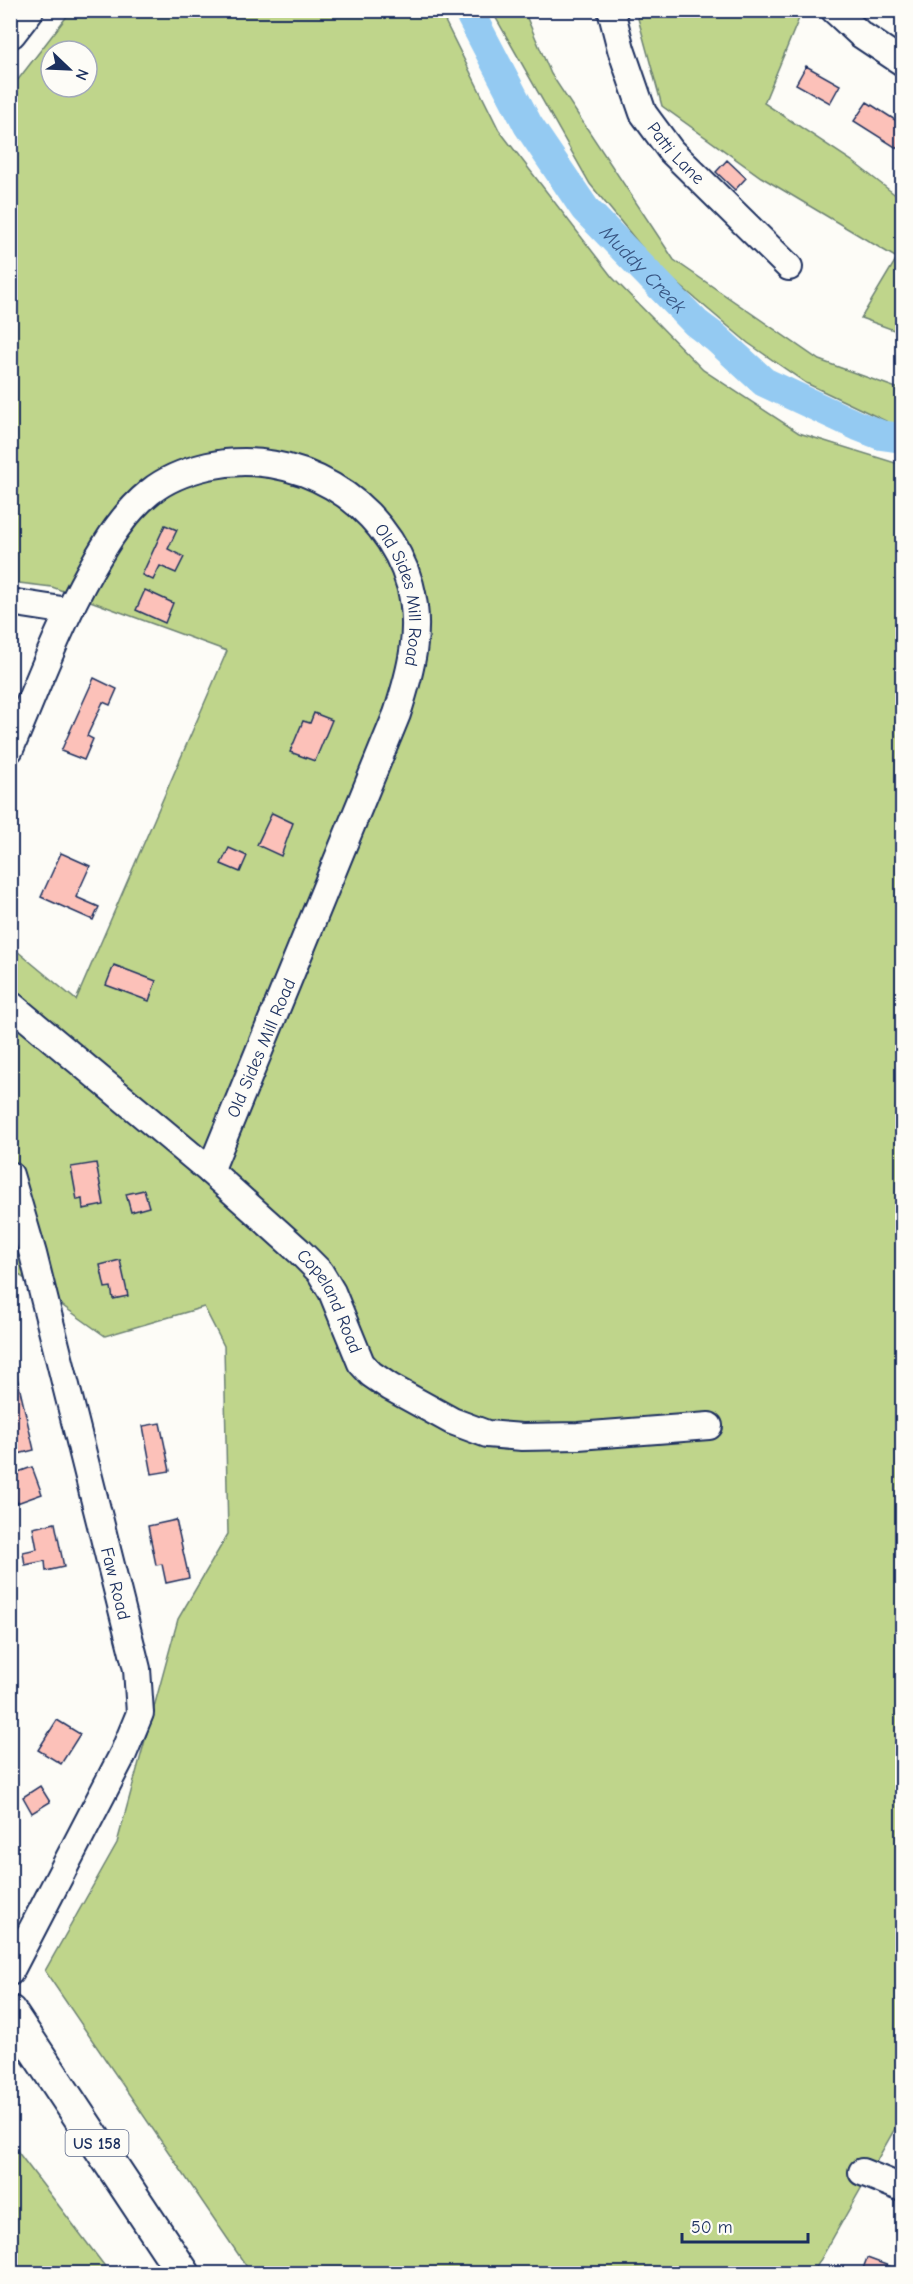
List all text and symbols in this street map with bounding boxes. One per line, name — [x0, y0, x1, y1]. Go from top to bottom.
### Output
north arrow — [39, 39, 99, 99]
text: N — [72, 66, 92, 83]
street label: Patti Lane — [642, 118, 709, 189]
water label: Muddy Creek — [595, 220, 691, 318]
street label: Old Sides Mill Road — [370, 520, 425, 668]
street label: Old Sides Mill Road — [223, 975, 300, 1121]
street label: Copeland Road — [292, 1245, 366, 1357]
street label: Faw Road — [96, 1545, 134, 1622]
road number: US 158 — [66, 2130, 128, 2156]
scale bar — [682, 2206, 808, 2244]
text: 50 m — [691, 2217, 733, 2238]

